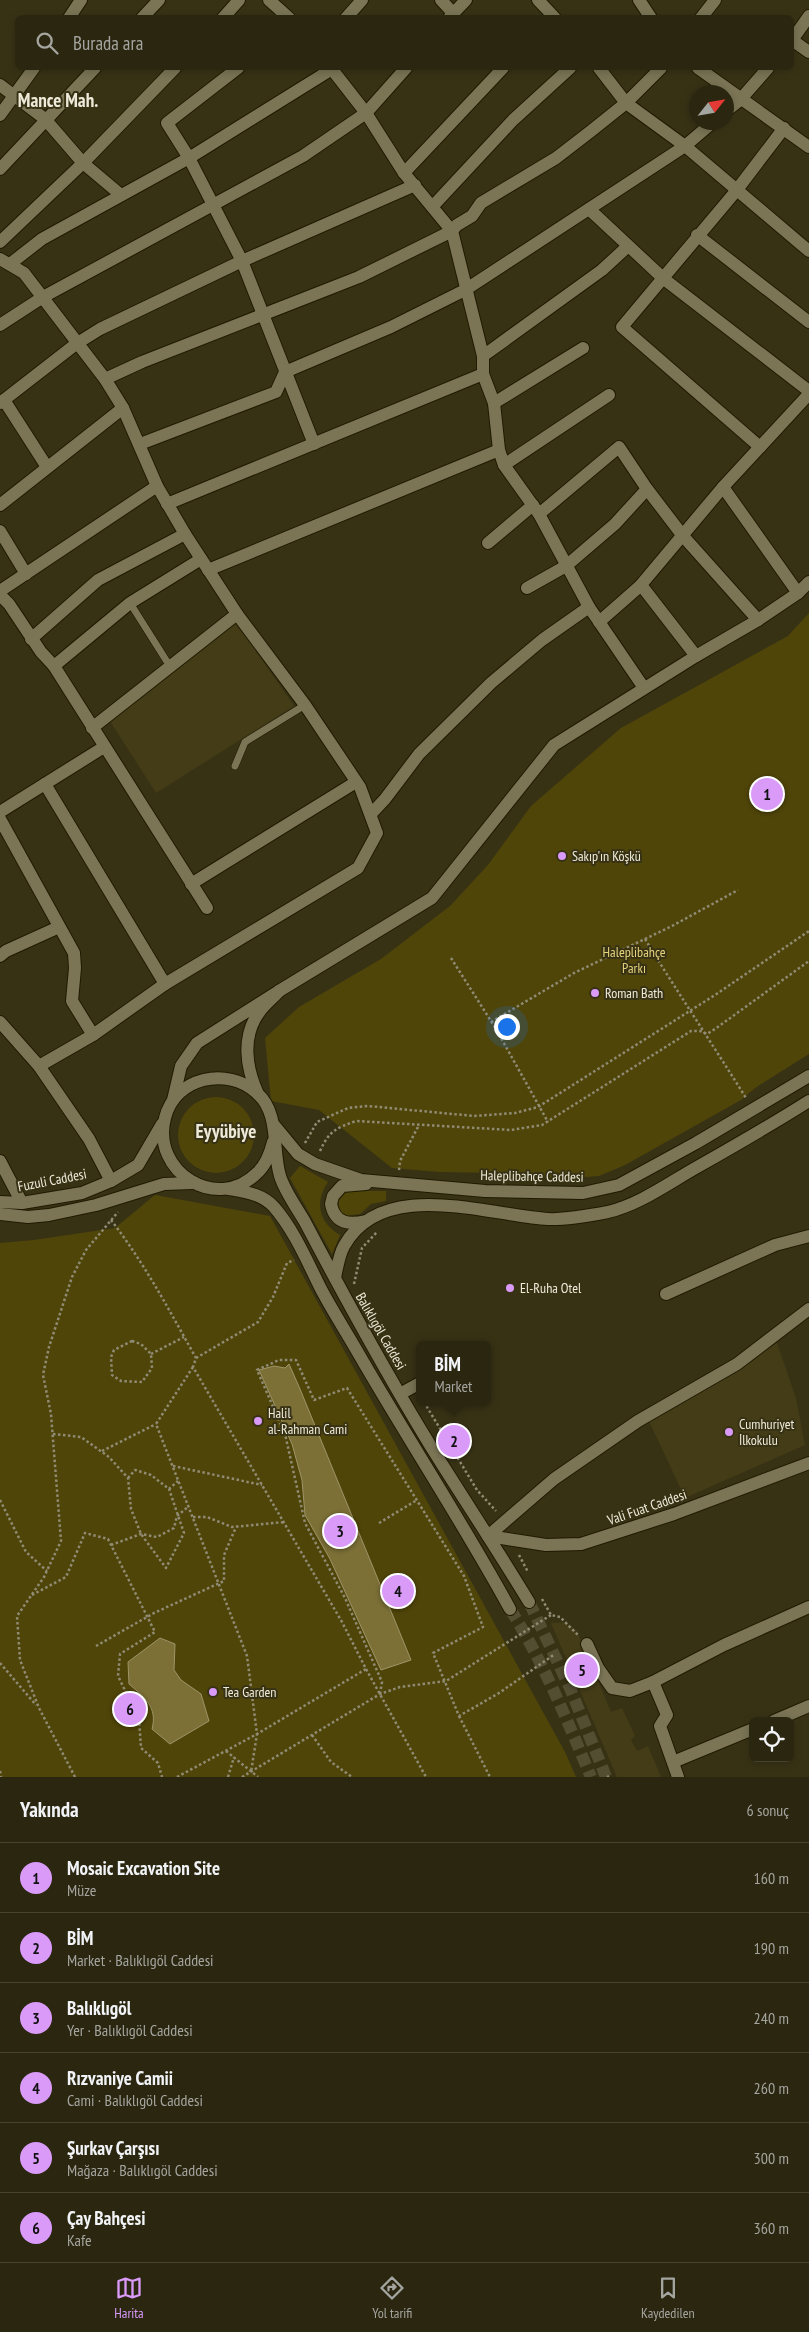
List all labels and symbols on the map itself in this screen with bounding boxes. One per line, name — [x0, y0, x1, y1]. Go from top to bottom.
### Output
north arrow — [689, 85, 734, 130]
district label: Mance Mah. — [18, 88, 98, 112]
pin: 1 — [751, 775, 783, 813]
place label: Sakıp'ın Köşkü — [572, 847, 641, 865]
marker: Sakıp'ın Köşkü — [556, 850, 568, 862]
park label: Haleplibahçe Parkı — [603, 943, 666, 977]
place label: Roman Bath — [605, 984, 663, 1002]
marker: Roman Bath — [589, 987, 601, 999]
your location — [494, 1014, 520, 1040]
district label: Eyyübiye — [196, 1119, 256, 1143]
street label: Fuzuli Caddesi — [16, 1165, 88, 1195]
street label: Haleplibahçe Caddesi — [480, 1166, 584, 1186]
place label: El-Ruha Otel — [520, 1279, 582, 1297]
marker: El-Ruha Otel — [504, 1282, 516, 1294]
street label: Balıklıgöl Caddesi — [352, 1289, 410, 1373]
place label: Halil al-Rahman Cami — [268, 1404, 347, 1438]
marker: Halil al-Rahman Cami — [252, 1415, 264, 1427]
place label: Cumhuriyet İlkokulu — [739, 1415, 795, 1449]
pin: 2 — [438, 1422, 470, 1460]
marker: Cumhuriyet İlkokulu — [723, 1426, 735, 1438]
street label: Vali Fuat Caddesi — [604, 1485, 689, 1529]
pin: 3 — [324, 1512, 356, 1550]
pin: 4 — [382, 1572, 414, 1610]
pin: 5 — [566, 1651, 598, 1689]
place label: Tea Garden — [223, 1683, 276, 1701]
marker: Tea Garden — [207, 1686, 219, 1698]
pin: 6 — [114, 1690, 146, 1728]

